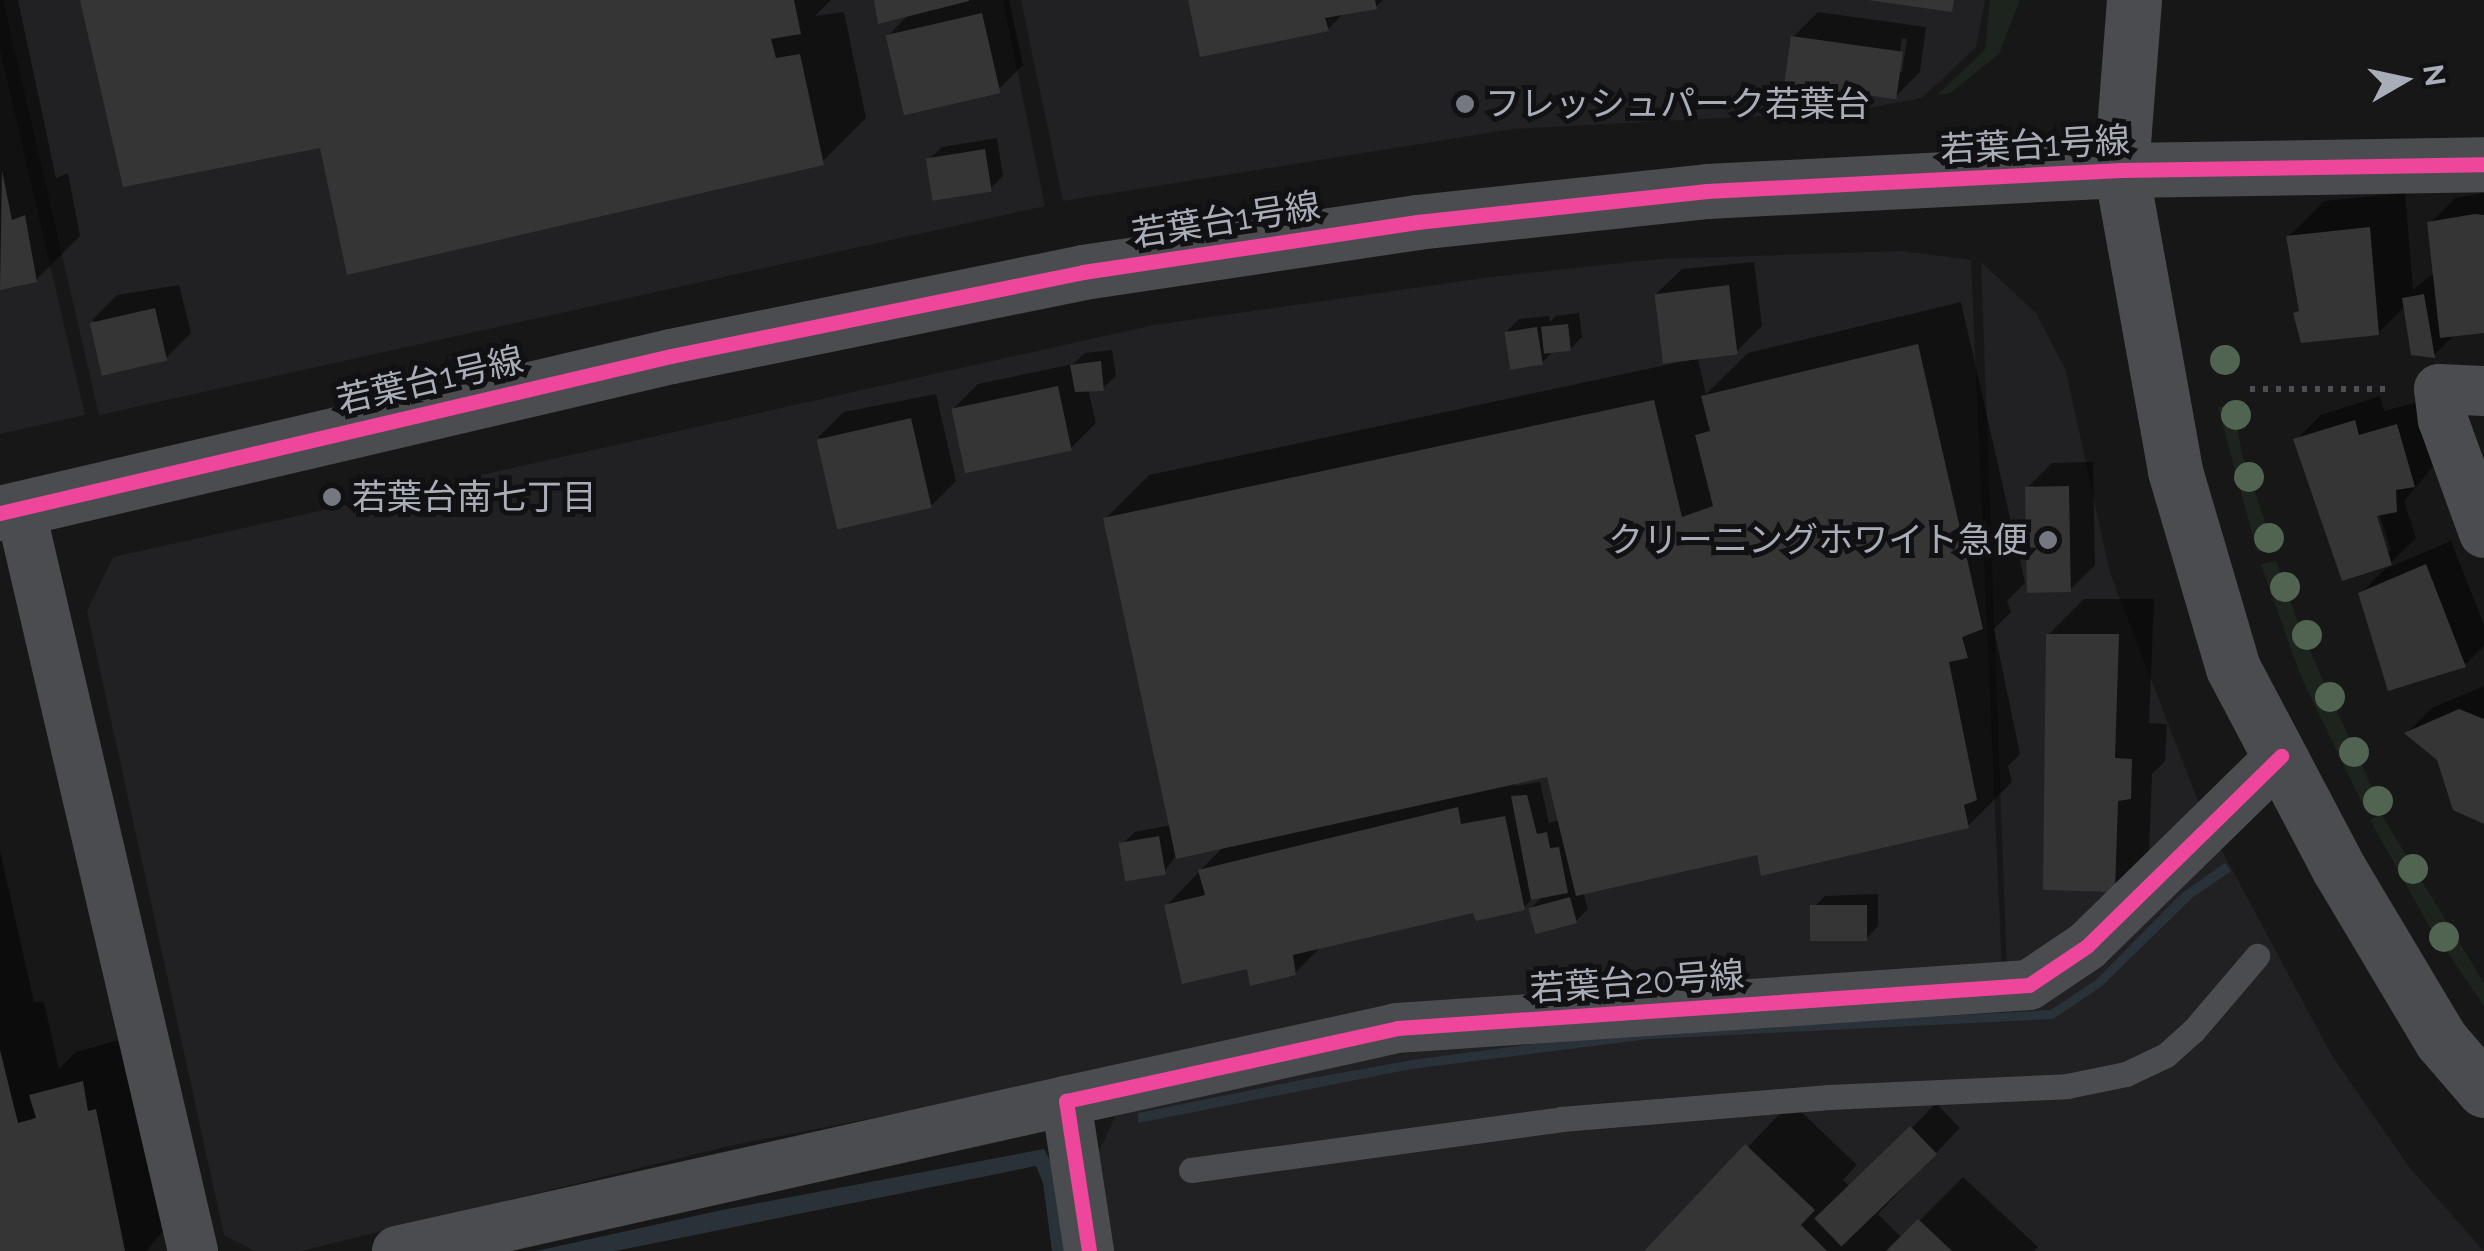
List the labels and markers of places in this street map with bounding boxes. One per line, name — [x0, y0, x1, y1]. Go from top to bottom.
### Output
place label: フレッシュパーク若葉台 — [1485, 83, 1870, 125]
marker: フレッシュパーク若葉台 — [1454, 93, 1476, 115]
place label: 若葉台南七丁目 — [352, 476, 597, 518]
marker: 若葉台南七丁目 — [321, 486, 343, 508]
place label: クリーニングホワイト急便 — [1608, 519, 2028, 561]
marker: クリーニングホワイト急便 — [2037, 529, 2059, 551]

